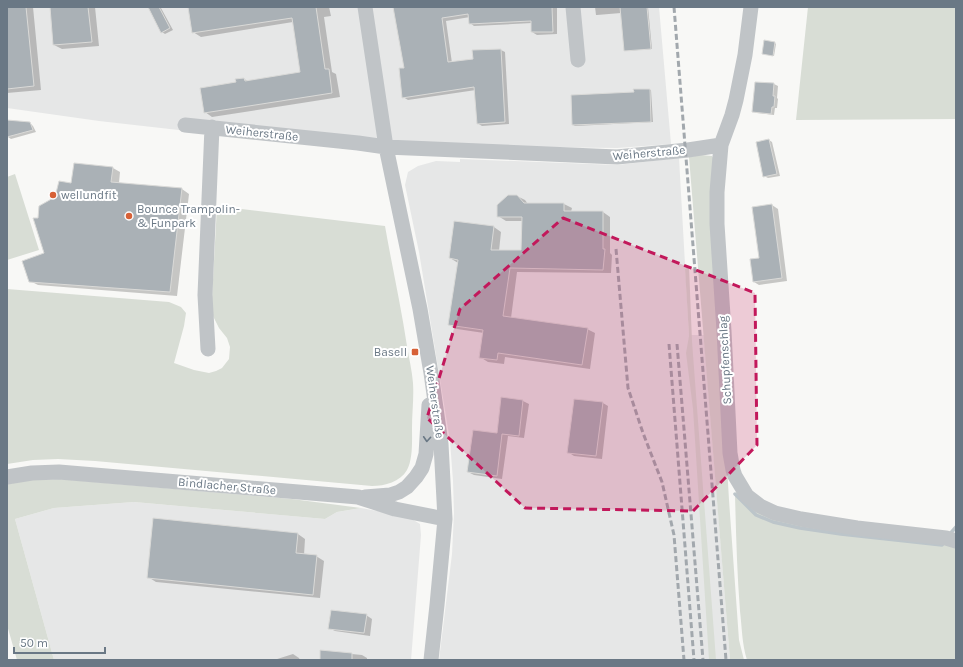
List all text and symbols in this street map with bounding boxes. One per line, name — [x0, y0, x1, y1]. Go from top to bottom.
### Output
street label: Weiherstraße — [225, 122, 299, 144]
street label: Weiherstraße — [612, 143, 686, 163]
place label: wellundfit — [61, 188, 117, 202]
marker: wellundfit — [48, 190, 58, 200]
place label: Bounce Trampolin- & Funpark — [137, 202, 240, 230]
marker: Bounce Trampolin- & Funpark — [124, 211, 134, 221]
street label: Schupfenschlag — [716, 315, 734, 405]
place label: Basell — [374, 345, 407, 359]
marker: Basell — [410, 347, 420, 357]
street label: Weiherstraße — [423, 365, 447, 439]
one-way arrow — [422, 436, 431, 442]
street label: Bindlacher Straße — [177, 475, 277, 497]
scale bar — [14, 629, 105, 655]
text: 50 m — [20, 636, 48, 650]

